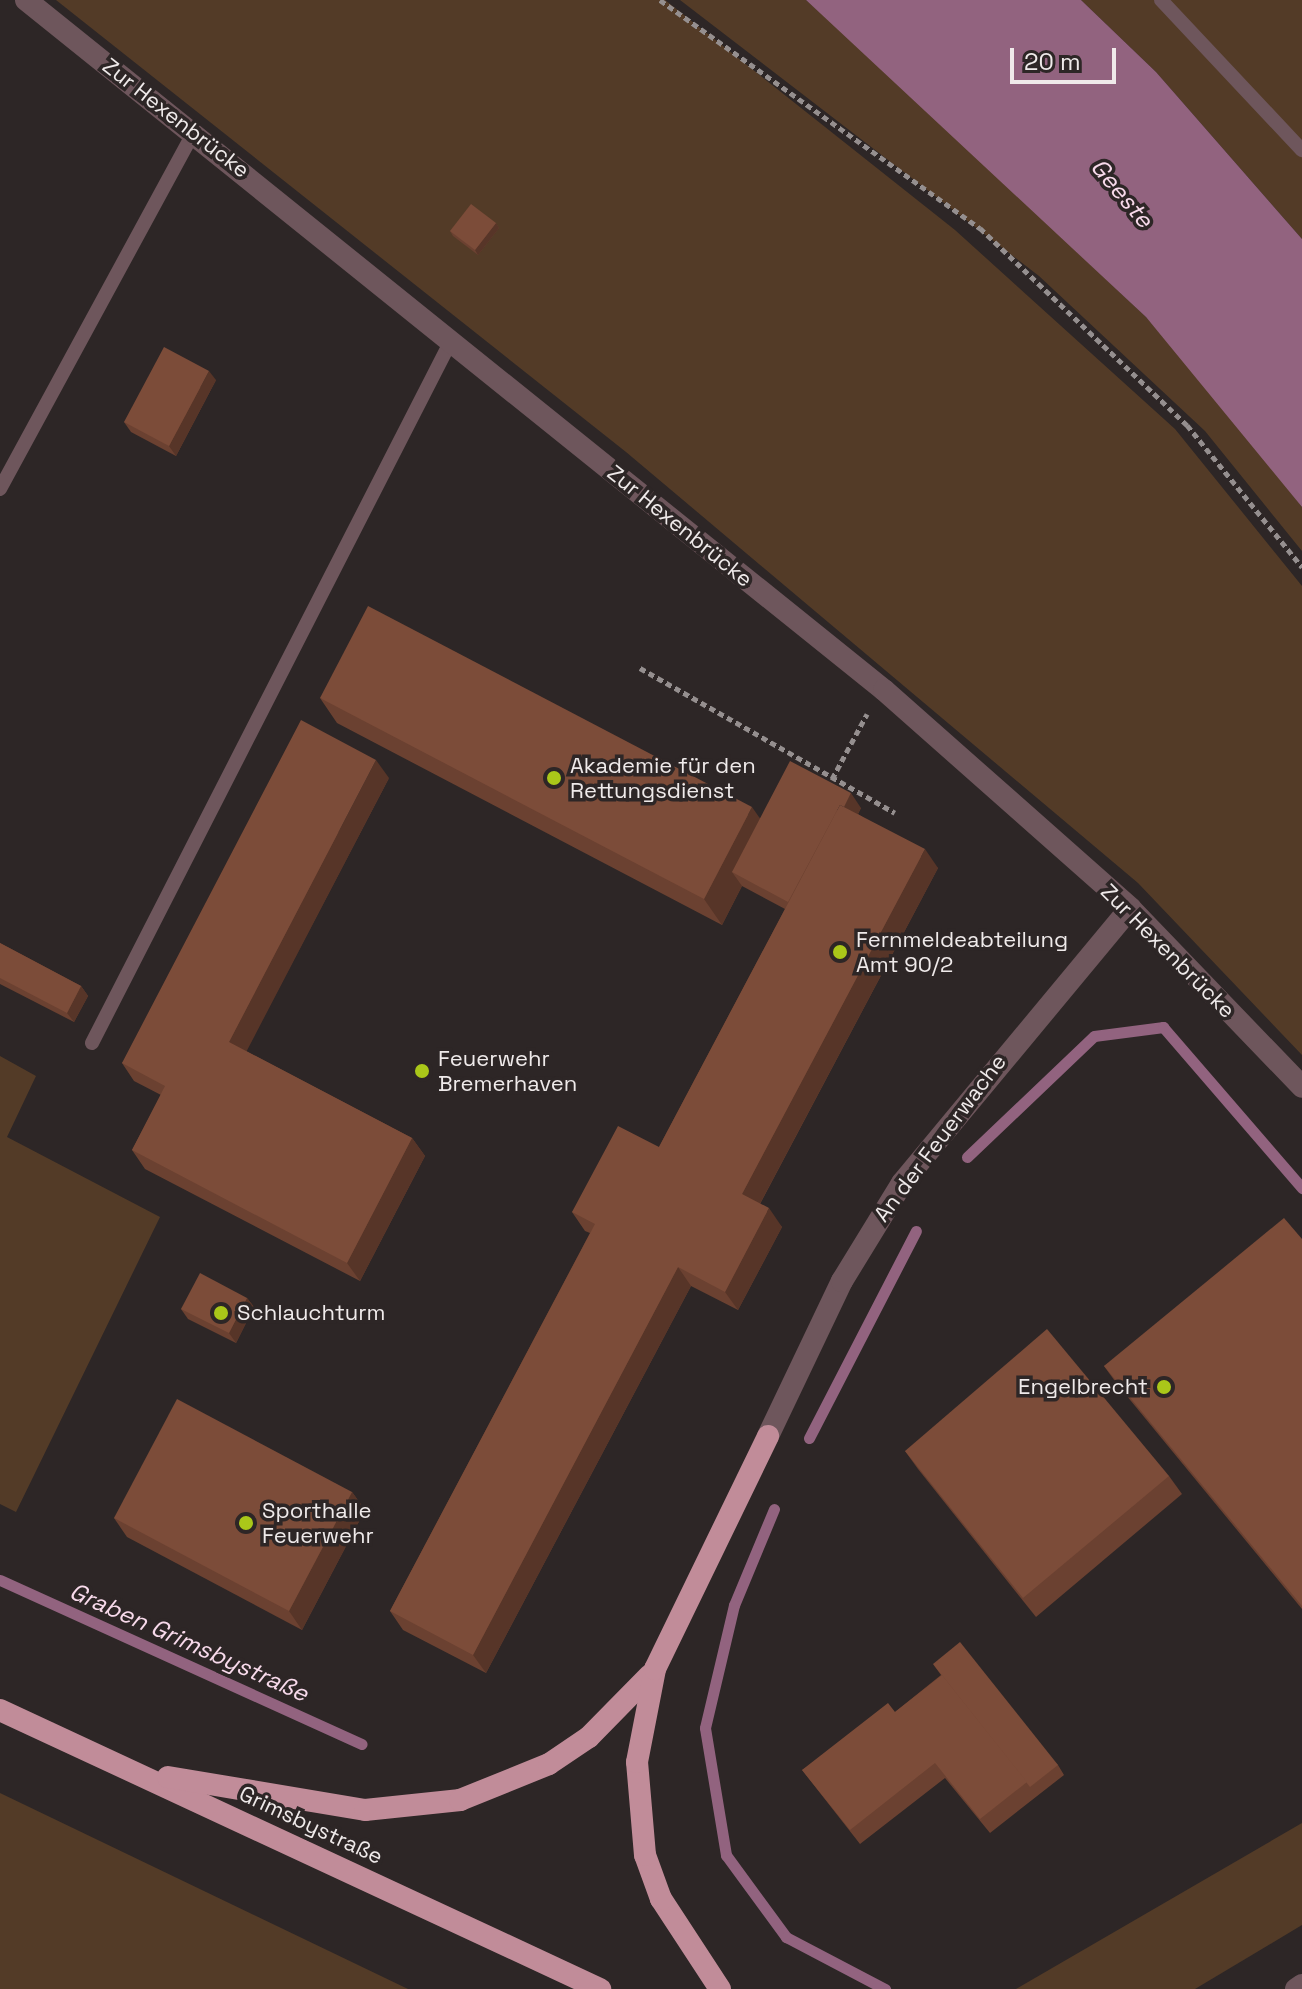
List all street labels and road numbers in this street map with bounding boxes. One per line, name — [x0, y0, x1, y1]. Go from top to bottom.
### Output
street label: Zur Hexenbrücke — [97, 53, 255, 183]
street label: Zur Hexenbrücke — [602, 459, 758, 593]
street label: Zur Hexenbrücke — [1095, 878, 1241, 1024]
street label: An der Feuerwache — [868, 1049, 1012, 1227]
street label: Grimsbystraße — [235, 1780, 387, 1870]

